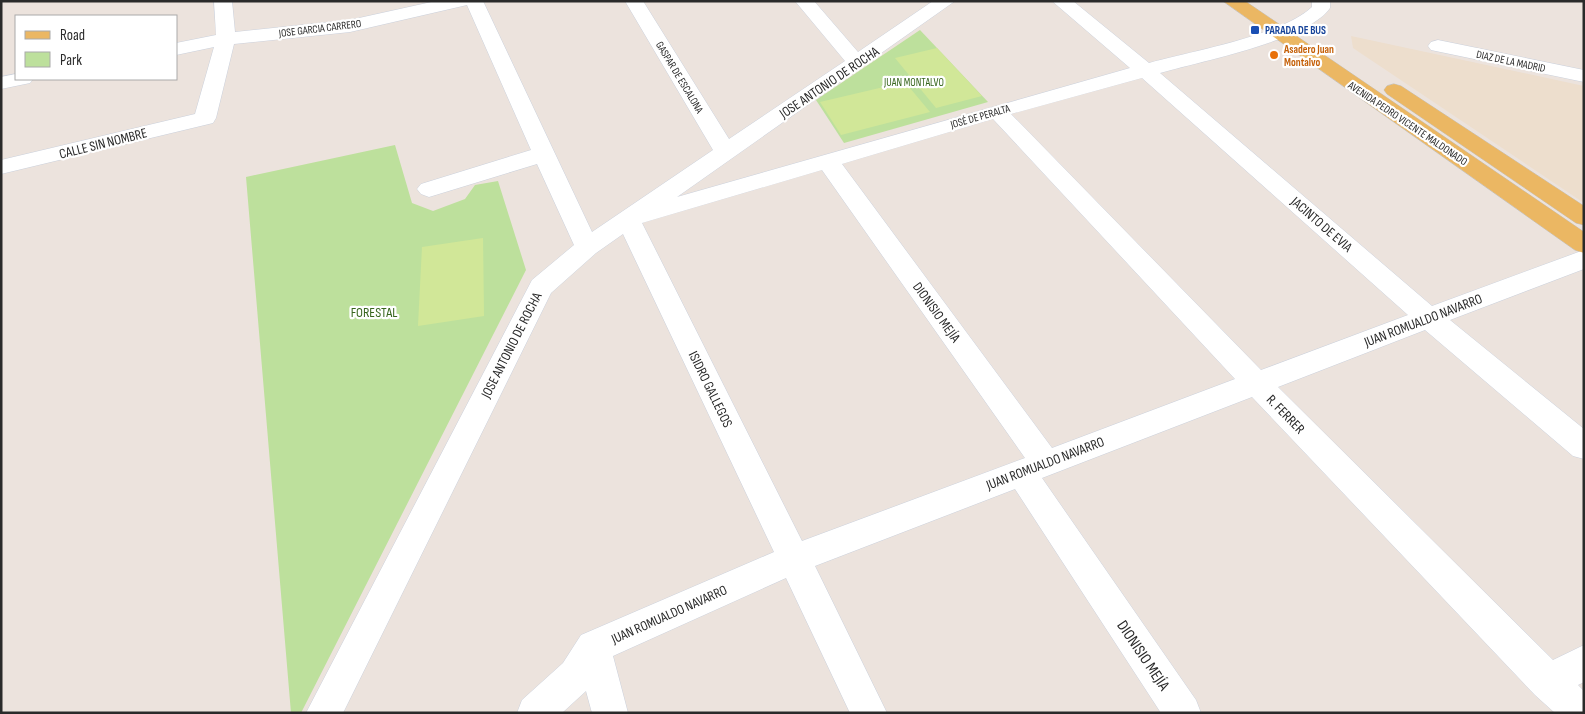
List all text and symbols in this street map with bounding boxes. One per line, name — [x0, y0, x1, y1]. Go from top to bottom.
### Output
legend — [15, 15, 178, 80]
street label: JOSE GARCIA CARRERO — [277, 17, 362, 40]
marker: PARADA DE BUS — [1249, 24, 1261, 36]
place label: PARADA DE BUS — [1265, 24, 1326, 37]
text: Road — [60, 26, 85, 45]
street label: GASPAR DE ESCALONA — [653, 39, 706, 116]
street label: JOSE ANTONIO DE ROCHA — [775, 42, 883, 123]
place label: Asadero Juan Montalvo — [1283, 43, 1334, 69]
street label: DIAZ DE LA MADRID — [1475, 48, 1547, 75]
marker: Asadero Juan Montalvo — [1268, 49, 1280, 61]
text: Park — [60, 51, 82, 70]
park label: JUAN MONTALVO — [883, 76, 944, 89]
street label: AVENIDA PEDRO VICENTE MALDONADO — [1345, 78, 1470, 168]
street label: JOSÉ DE PERALTA — [948, 102, 1012, 131]
street label: CALLE SIN NOMBRE — [57, 124, 149, 163]
street label: JACINTO DE EVIA — [1287, 192, 1357, 256]
street label: DIONISIO MEJÍA — [909, 279, 965, 347]
street label: JOSE ANTONIO DE ROCHA — [477, 289, 546, 402]
street label: JUAN ROMUALDO NAVARRO — [1361, 290, 1485, 351]
park label: FORESTAL — [351, 304, 397, 321]
street label: ISIDRO GALLEGOS — [685, 348, 736, 430]
street label: R. FERRER — [1263, 391, 1309, 438]
street label: JUAN ROMUALDO NAVARRO — [983, 433, 1107, 494]
street label: JUAN ROMUALDO NAVARRO — [608, 581, 730, 648]
street label: DIONISIO MEJÍA — [1112, 617, 1173, 695]

